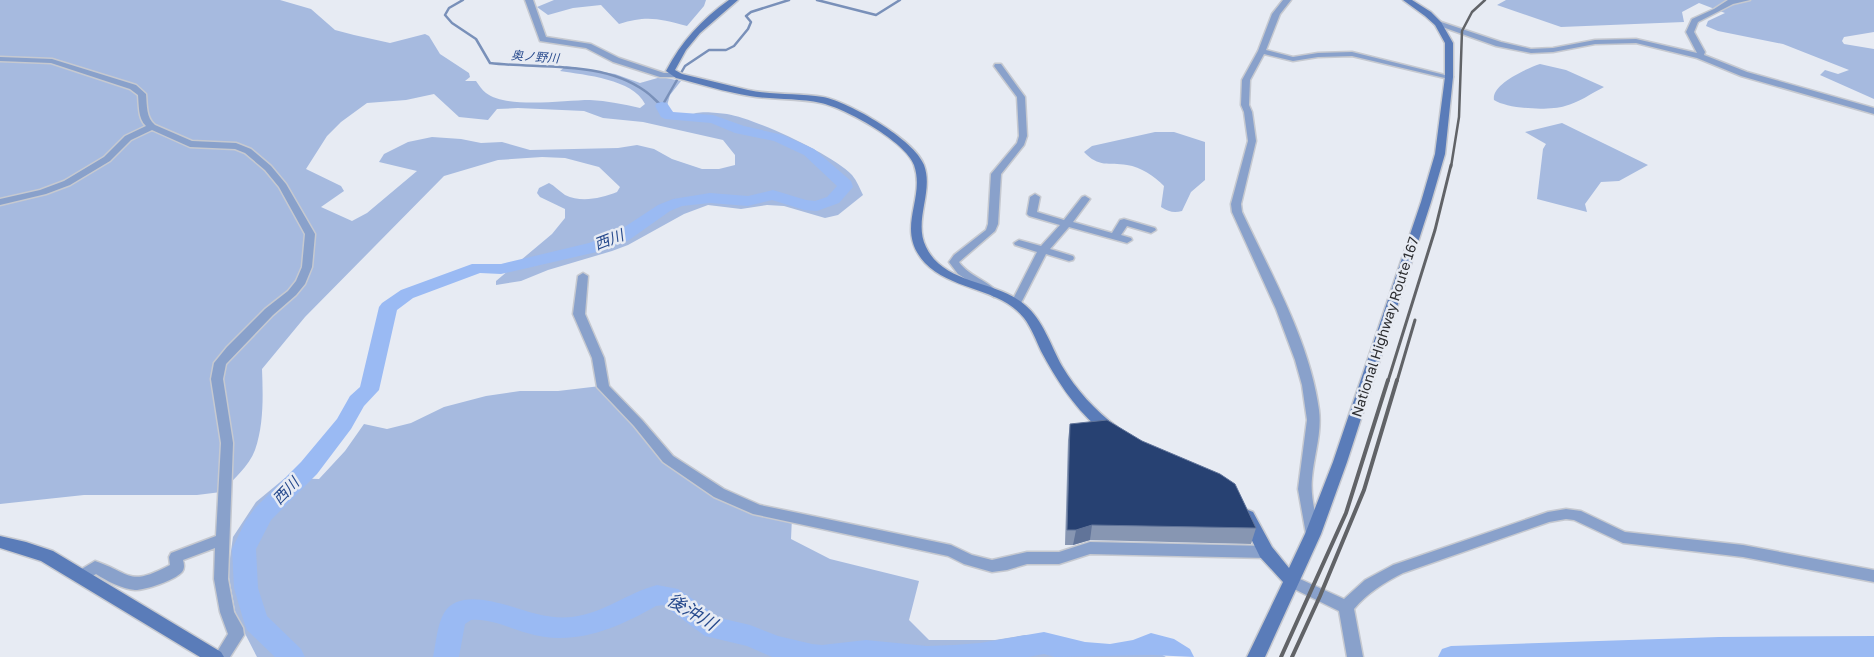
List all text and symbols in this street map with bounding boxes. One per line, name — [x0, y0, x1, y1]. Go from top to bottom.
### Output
water label: 奥ノ野川 — [511, 47, 561, 66]
water label: 西川 — [591, 225, 628, 253]
street label: National Highway Route 167 — [1347, 235, 1422, 419]
water label: 西川 — [268, 472, 304, 507]
water label: 後沖川 — [664, 588, 723, 636]

